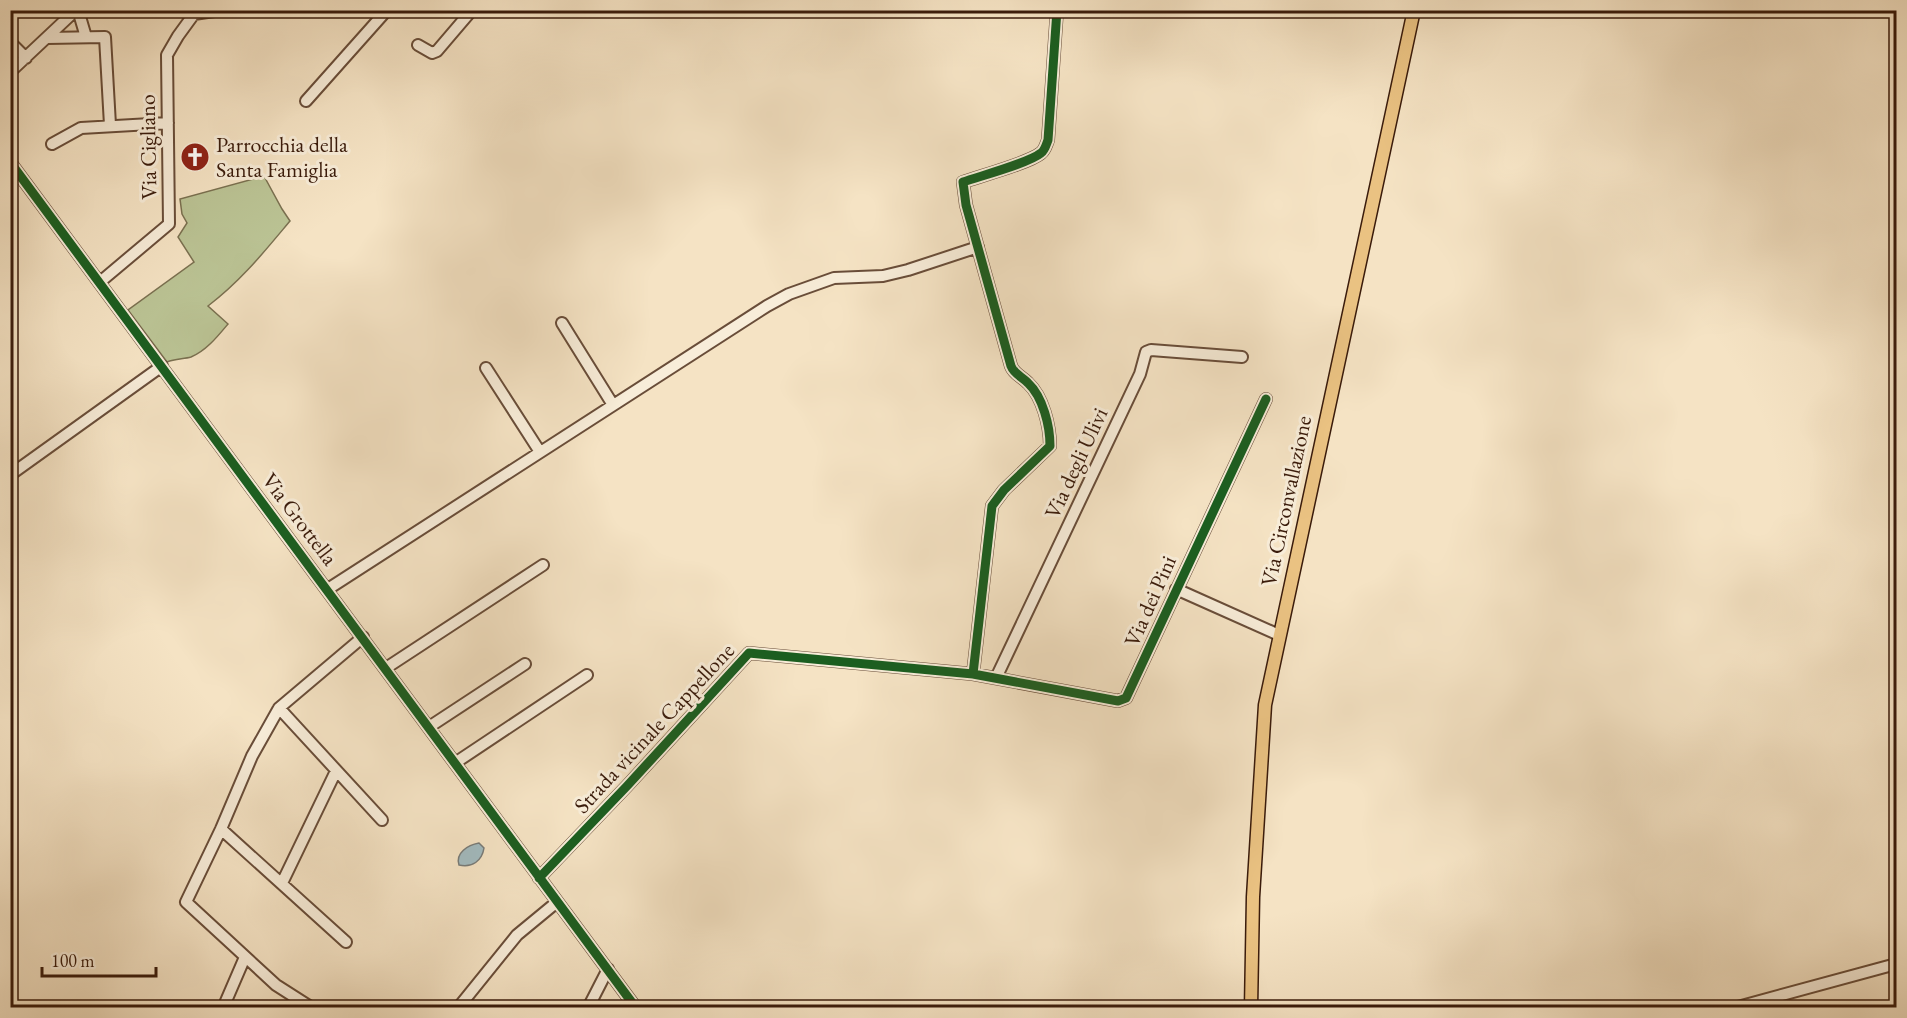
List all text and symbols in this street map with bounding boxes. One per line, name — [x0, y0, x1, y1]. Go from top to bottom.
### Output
street label: Via Cigliano — [133, 94, 163, 200]
place label: Parrocchia della Santa Famiglia — [216, 130, 348, 184]
church icon: Parrocchia della Santa Famiglia — [179, 141, 211, 173]
street label: Via degli Ulivi — [1038, 403, 1114, 523]
street label: Via Circonvallazione — [1254, 413, 1318, 589]
street label: Via Grottella — [256, 467, 344, 571]
street label: Via dei Pini — [1117, 551, 1183, 651]
street label: Strada vicinale Cappellone — [567, 636, 741, 819]
scale bar — [42, 940, 156, 978]
text: 100 m — [51, 949, 95, 972]

